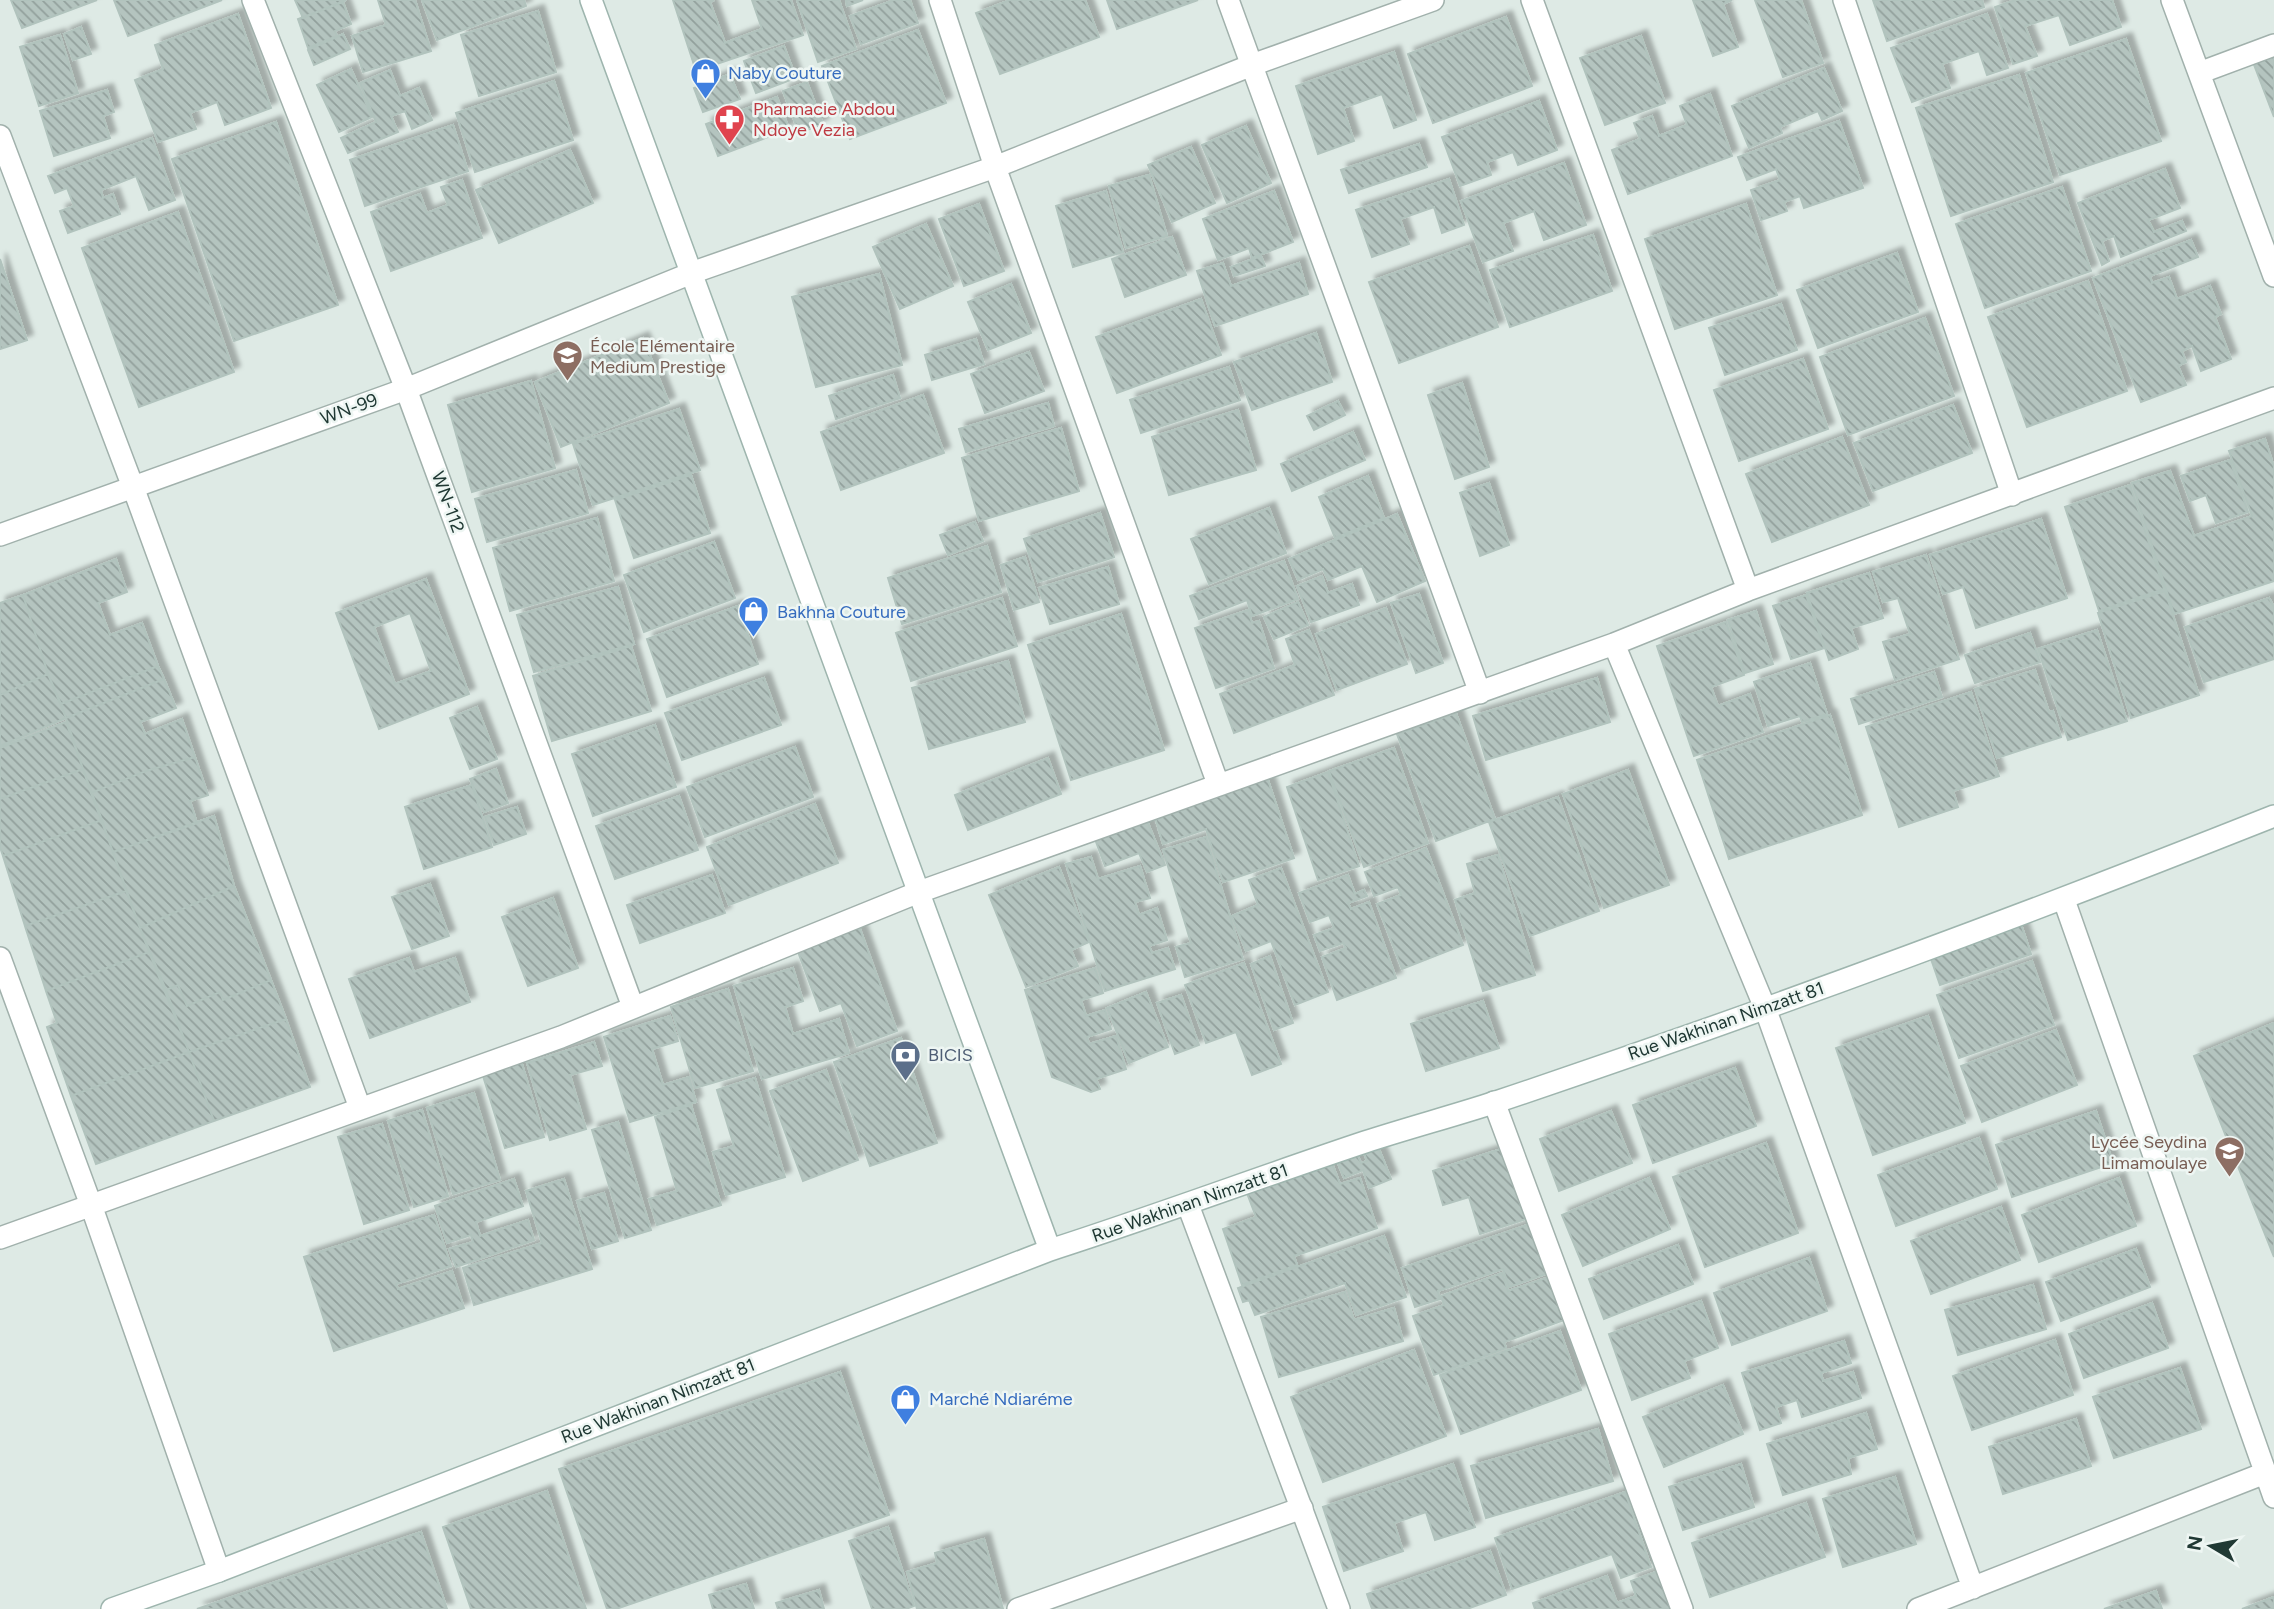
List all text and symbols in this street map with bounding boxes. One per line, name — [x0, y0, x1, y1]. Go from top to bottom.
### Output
shop icon: Naby Couture — [688, 56, 722, 100]
place label: Naby Couture — [728, 62, 842, 84]
place label: Pharmacie Abdou Ndoye Vezia — [753, 98, 895, 141]
pharmacy icon: Pharmacie Abdou Ndoye Vezia — [713, 102, 747, 146]
place label: École Elémentaire Medium Prestige — [590, 335, 735, 378]
school or university icon: École Elémentaire Medium Prestige — [550, 339, 584, 383]
street label: WN-99 — [317, 389, 381, 429]
street label: WN-112 — [427, 468, 469, 536]
shop icon: Bakhna Couture — [737, 595, 771, 639]
place label: Bakhna Couture — [777, 601, 906, 623]
street label: Rue Wakhinan Nimzatt 81 — [1625, 977, 1827, 1065]
bank icon: BICIS — [888, 1038, 922, 1082]
place label: BICIS — [928, 1044, 973, 1066]
place label: Lycée Seydina Limamoulaye — [2091, 1131, 2207, 1174]
school or university icon: Lycée Seydina Limamoulaye — [2213, 1135, 2247, 1179]
street label: Rue Wakhinan Nimzatt 81 — [1089, 1159, 1291, 1247]
street label: Rue Wakhinan Nimzatt 81 — [558, 1354, 758, 1448]
shop icon: Marché Ndiaréme — [889, 1382, 923, 1426]
place label: Marché Ndiaréme — [929, 1388, 1073, 1410]
north arrow — [2176, 1511, 2246, 1581]
text: N — [2182, 1534, 2207, 1552]

